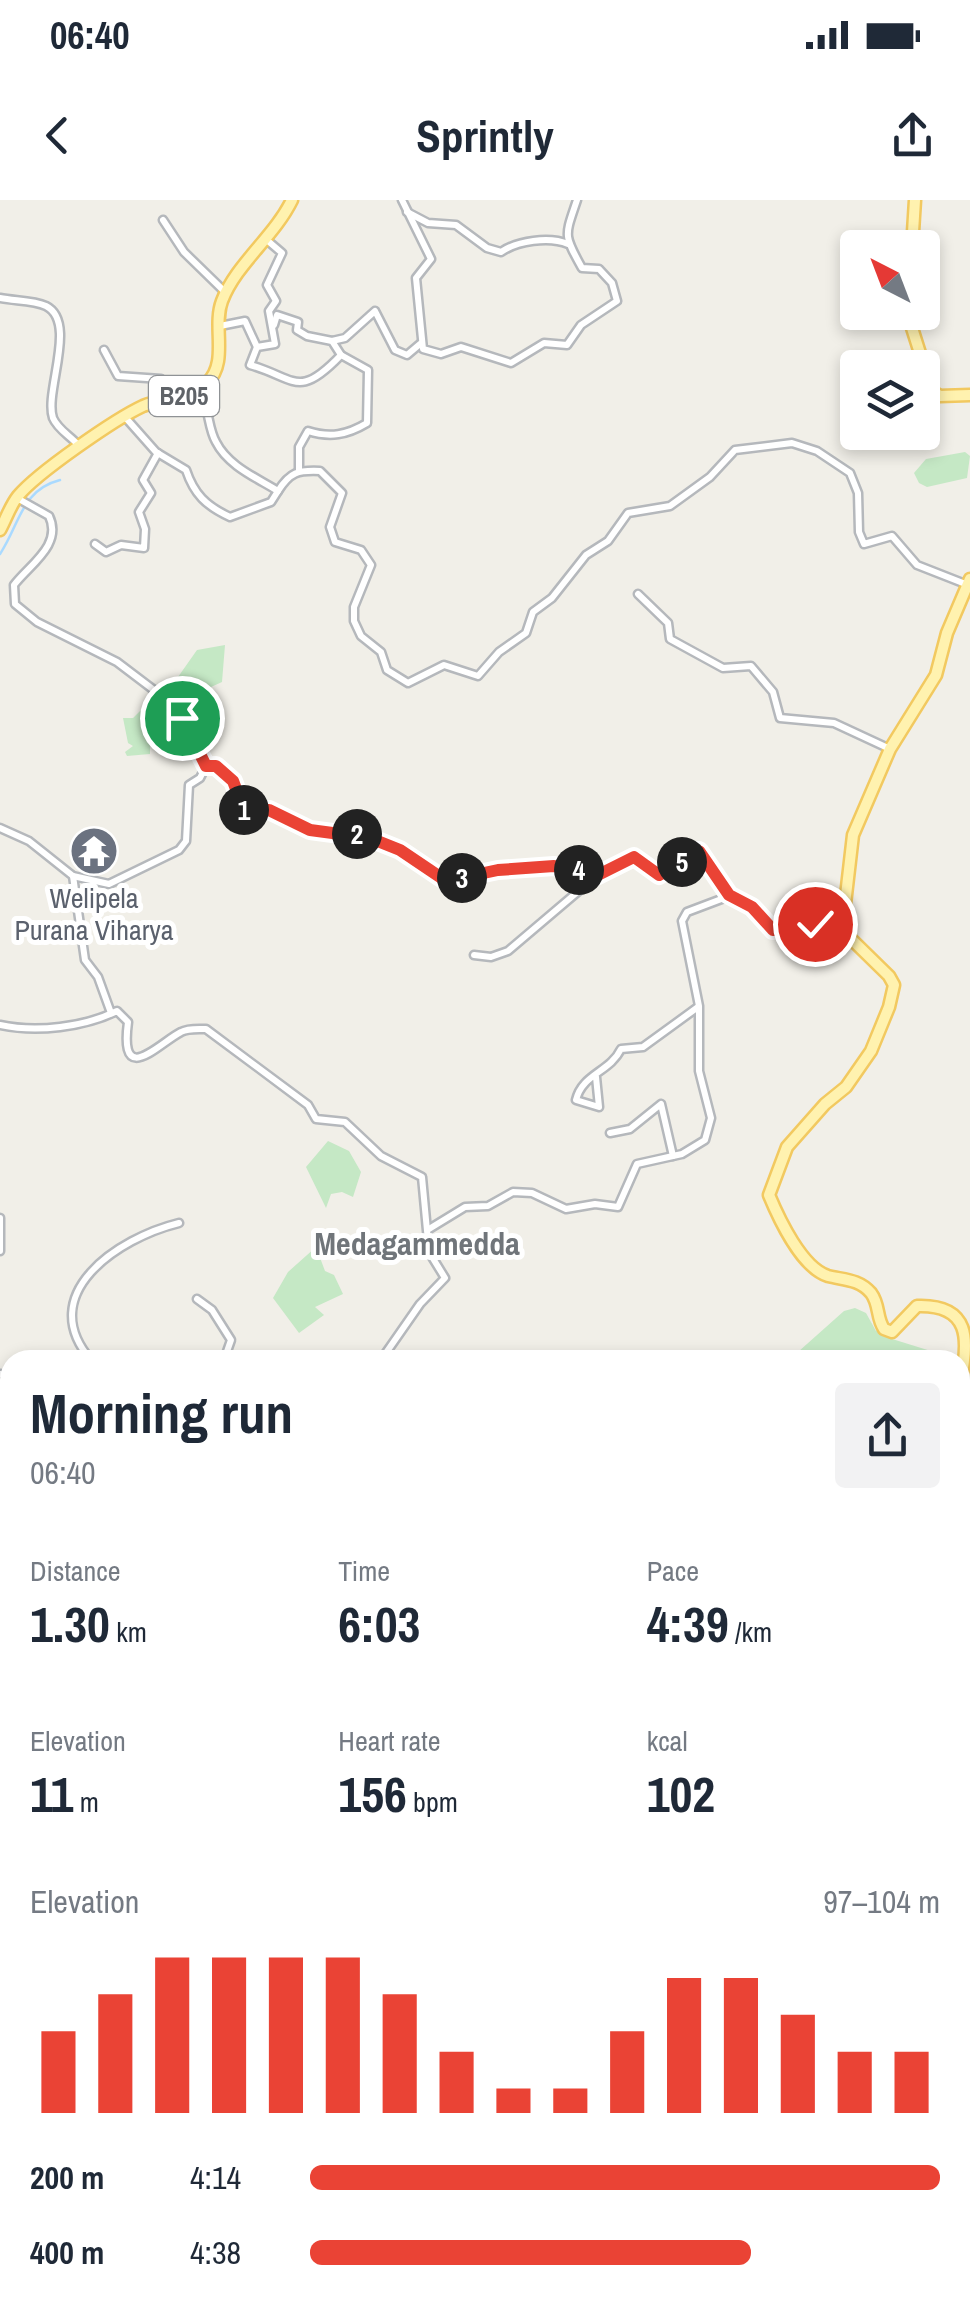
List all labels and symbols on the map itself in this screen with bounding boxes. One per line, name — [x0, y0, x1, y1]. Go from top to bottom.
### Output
north arrow — [840, 230, 940, 330]
road number: B205 — [149, 376, 219, 416]
pin — [140, 676, 225, 761]
pin: 1 — [219, 785, 269, 835]
pin: 2 — [332, 809, 382, 859]
temple icon: Welipela Purana Viharya — [68, 825, 120, 877]
pin: 5 — [657, 837, 707, 887]
pin: 4 — [554, 845, 604, 895]
pin: 3 — [437, 853, 487, 903]
place label: Welipela Purana Viharya — [14, 879, 174, 949]
pin — [773, 882, 858, 967]
district label: Medagammedda — [314, 1222, 520, 1265]

